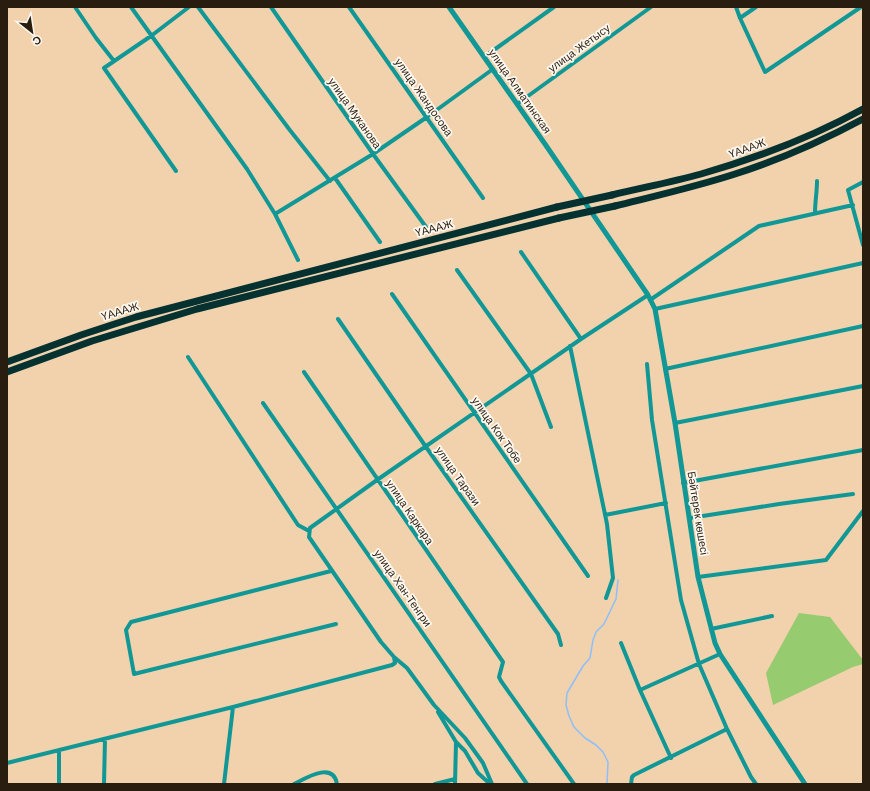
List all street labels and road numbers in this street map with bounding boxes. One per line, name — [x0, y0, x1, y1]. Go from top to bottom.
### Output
street label: улица Жетысу — [546, 21, 612, 74]
street label: улица Алматинская — [486, 46, 554, 136]
street label: улица Жандосова — [393, 56, 456, 139]
street label: улица Муканова — [326, 75, 384, 151]
street label: ҮАААЖ — [727, 136, 767, 160]
street label: ҮАААЖ — [414, 217, 454, 239]
street label: ҮАААЖ — [100, 300, 140, 322]
street label: улица Кок Тобе — [470, 395, 524, 465]
street label: улица Тарази — [433, 444, 483, 508]
street label: Бәйтерек көшесі — [685, 470, 711, 556]
street label: улица Каркара — [384, 477, 437, 547]
street label: улица Хан-Тенгри — [372, 547, 434, 629]

